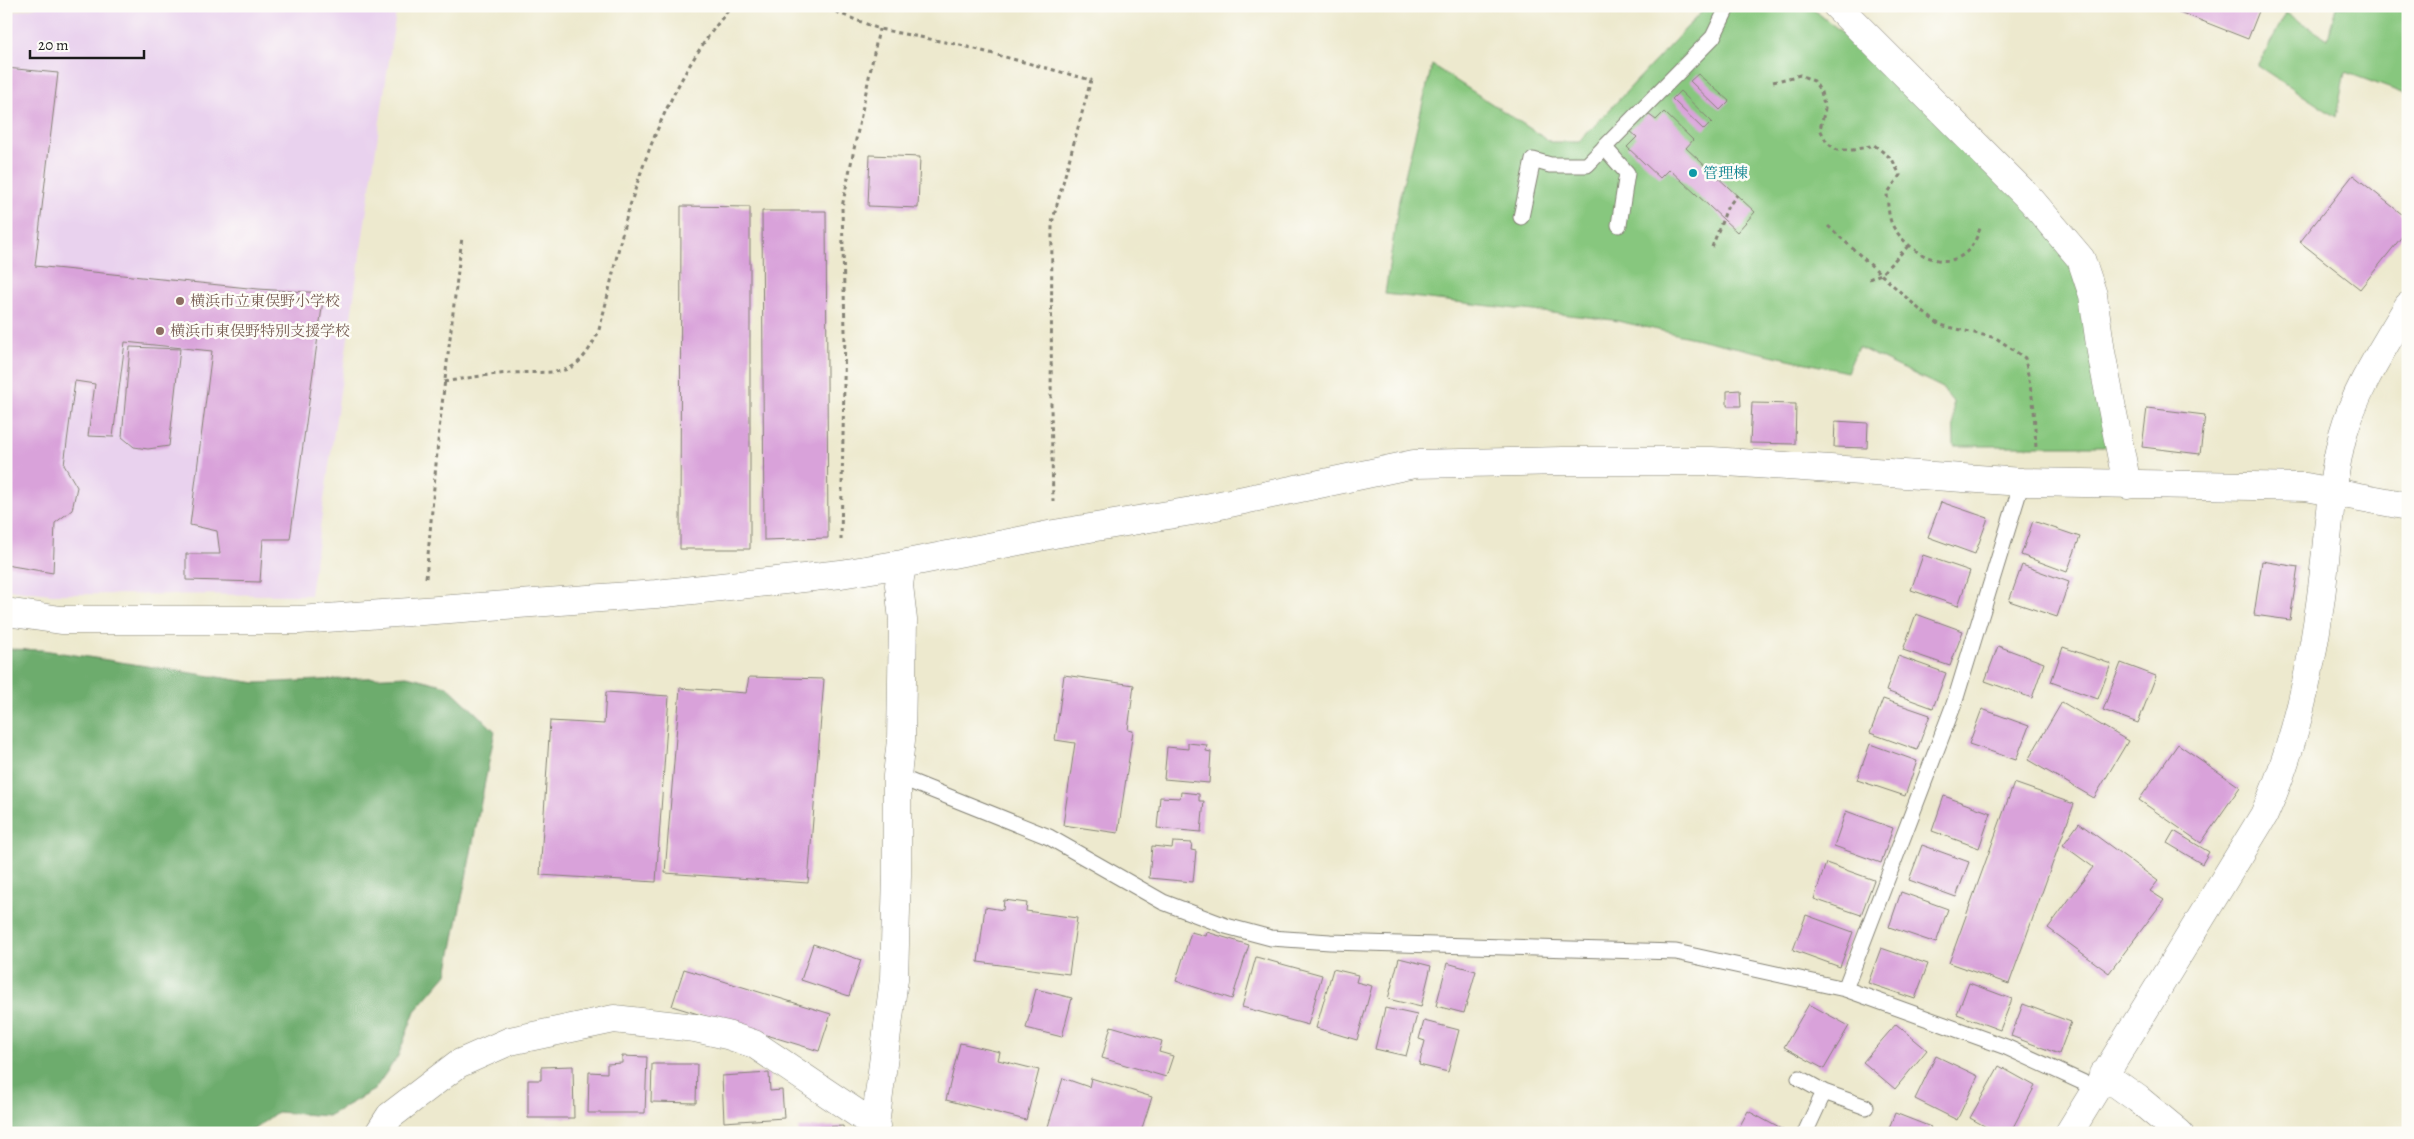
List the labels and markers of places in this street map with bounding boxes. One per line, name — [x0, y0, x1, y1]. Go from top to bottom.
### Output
place label: 管理棟 — [1703, 163, 1748, 183]
marker: 管理棟 — [1687, 167, 1699, 179]
place label: 横浜市立東俣野小学校 — [190, 291, 340, 311]
marker: 横浜市立東俣野小学校 — [174, 295, 186, 307]
place label: 横浜市東俣野特別支援学校 — [170, 321, 350, 341]
marker: 横浜市東俣野特別支援学校 — [154, 325, 166, 337]

